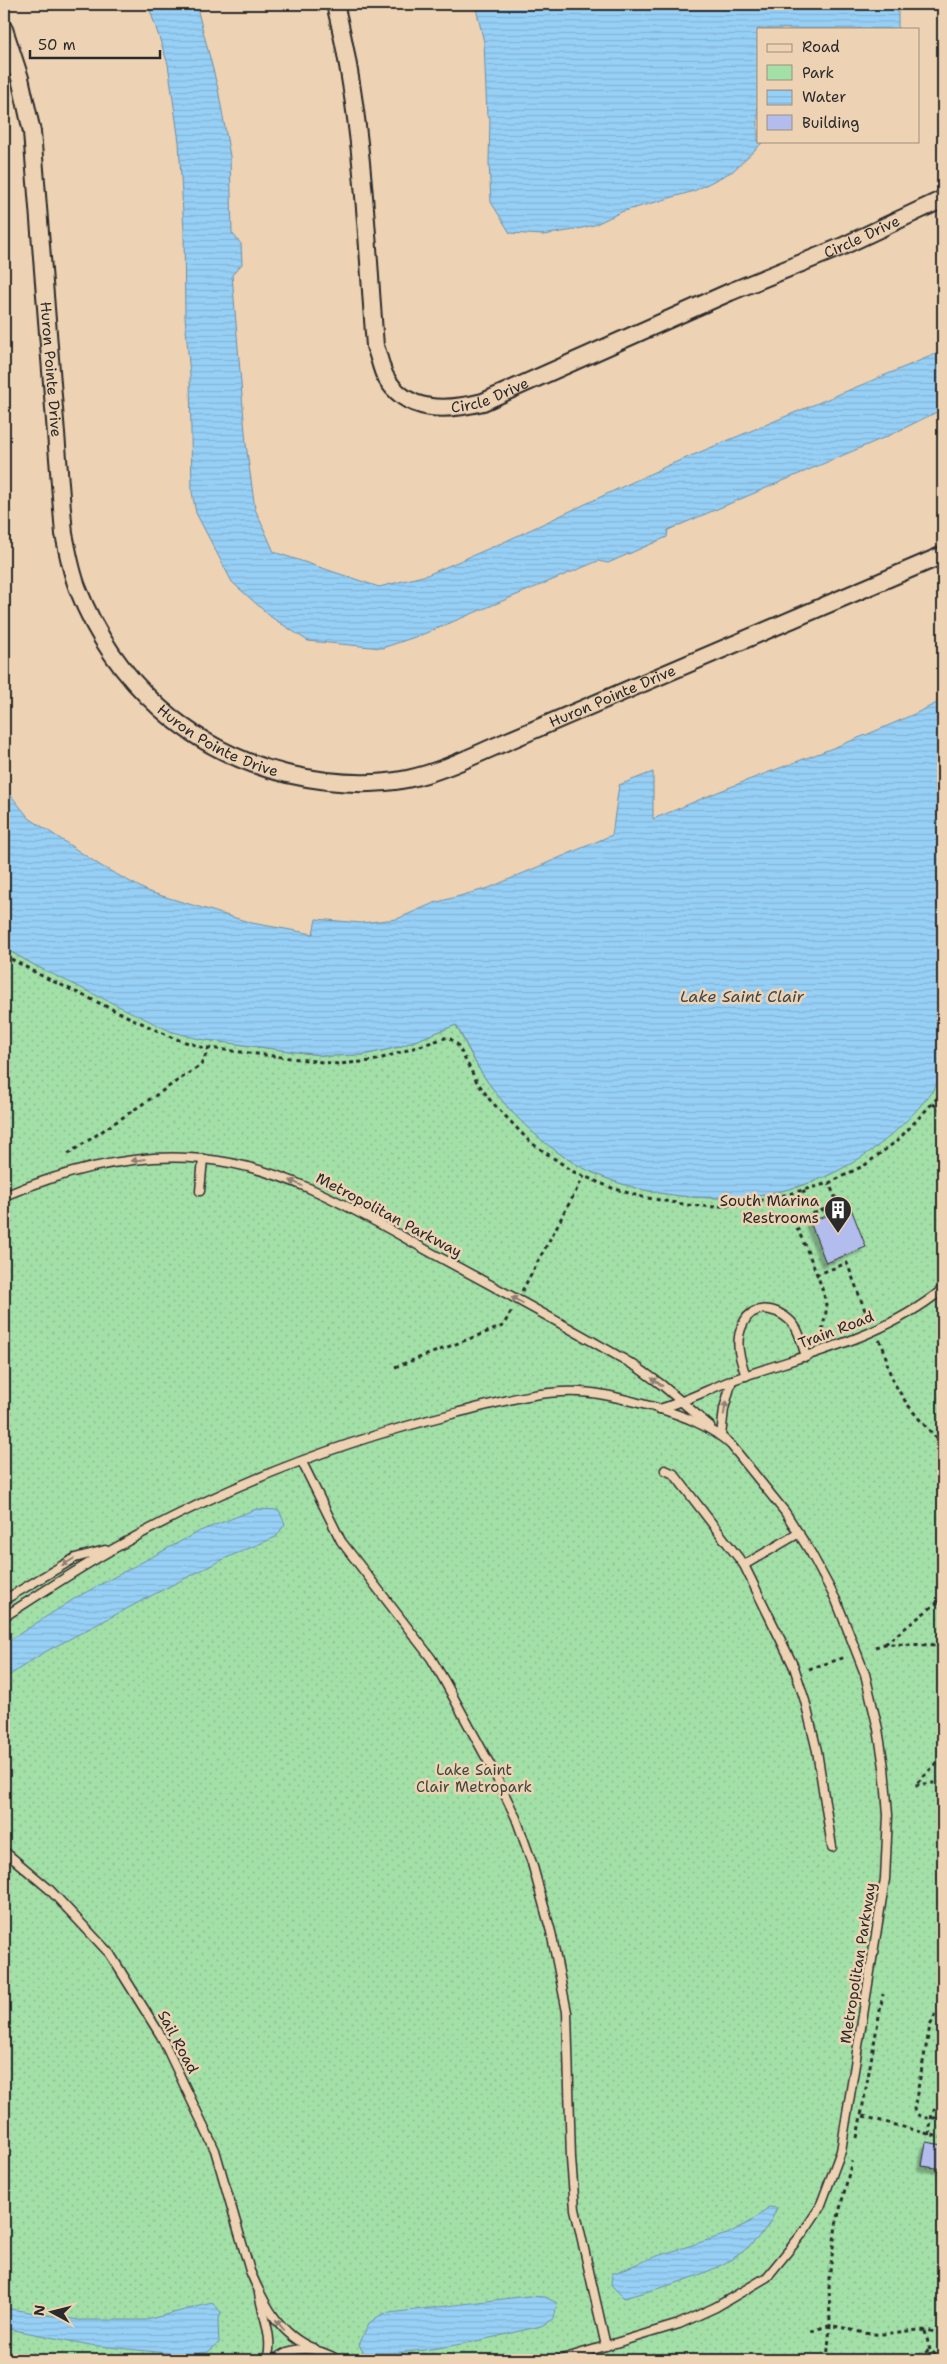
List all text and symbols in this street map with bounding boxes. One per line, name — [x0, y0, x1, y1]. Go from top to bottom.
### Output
scale bar — [30, 28, 160, 60]
legend — [757, 28, 920, 142]
text: 50 m — [38, 35, 76, 55]
text: Road — [802, 37, 840, 57]
text: Park — [802, 63, 834, 83]
text: Water — [802, 87, 846, 107]
text: Building — [802, 113, 859, 133]
street label: Circle Drive — [821, 211, 903, 263]
street label: Huron Pointe Drive — [36, 301, 66, 438]
street label: Circle Drive — [450, 373, 532, 417]
street label: Huron Pointe Drive — [546, 660, 679, 732]
street label: Huron Pointe Drive — [153, 700, 281, 781]
water label: Lake Saint Clair — [680, 986, 804, 1007]
one-way arrow — [129, 1157, 145, 1165]
street label: Metropolitan Parkway — [312, 1168, 466, 1262]
one-way arrow — [289, 1178, 303, 1186]
place label: South Marina Restrooms — [720, 1191, 820, 1228]
building icon: South Marina Restrooms — [823, 1195, 853, 1234]
one-way arrow — [511, 1295, 524, 1304]
street label: Train Road — [795, 1306, 877, 1354]
one-way arrow — [650, 1377, 664, 1387]
one-way arrow — [721, 1399, 729, 1415]
one-way arrow — [60, 1558, 75, 1566]
park label: Lake Saint Clair Metropark — [416, 1760, 532, 1797]
street label: Metropolitan Parkway — [835, 1881, 881, 2045]
street label: Sail Road — [153, 2007, 203, 2078]
north arrow — [28, 2286, 78, 2336]
text: N — [29, 2304, 49, 2317]
one-way arrow — [275, 2319, 286, 2332]

